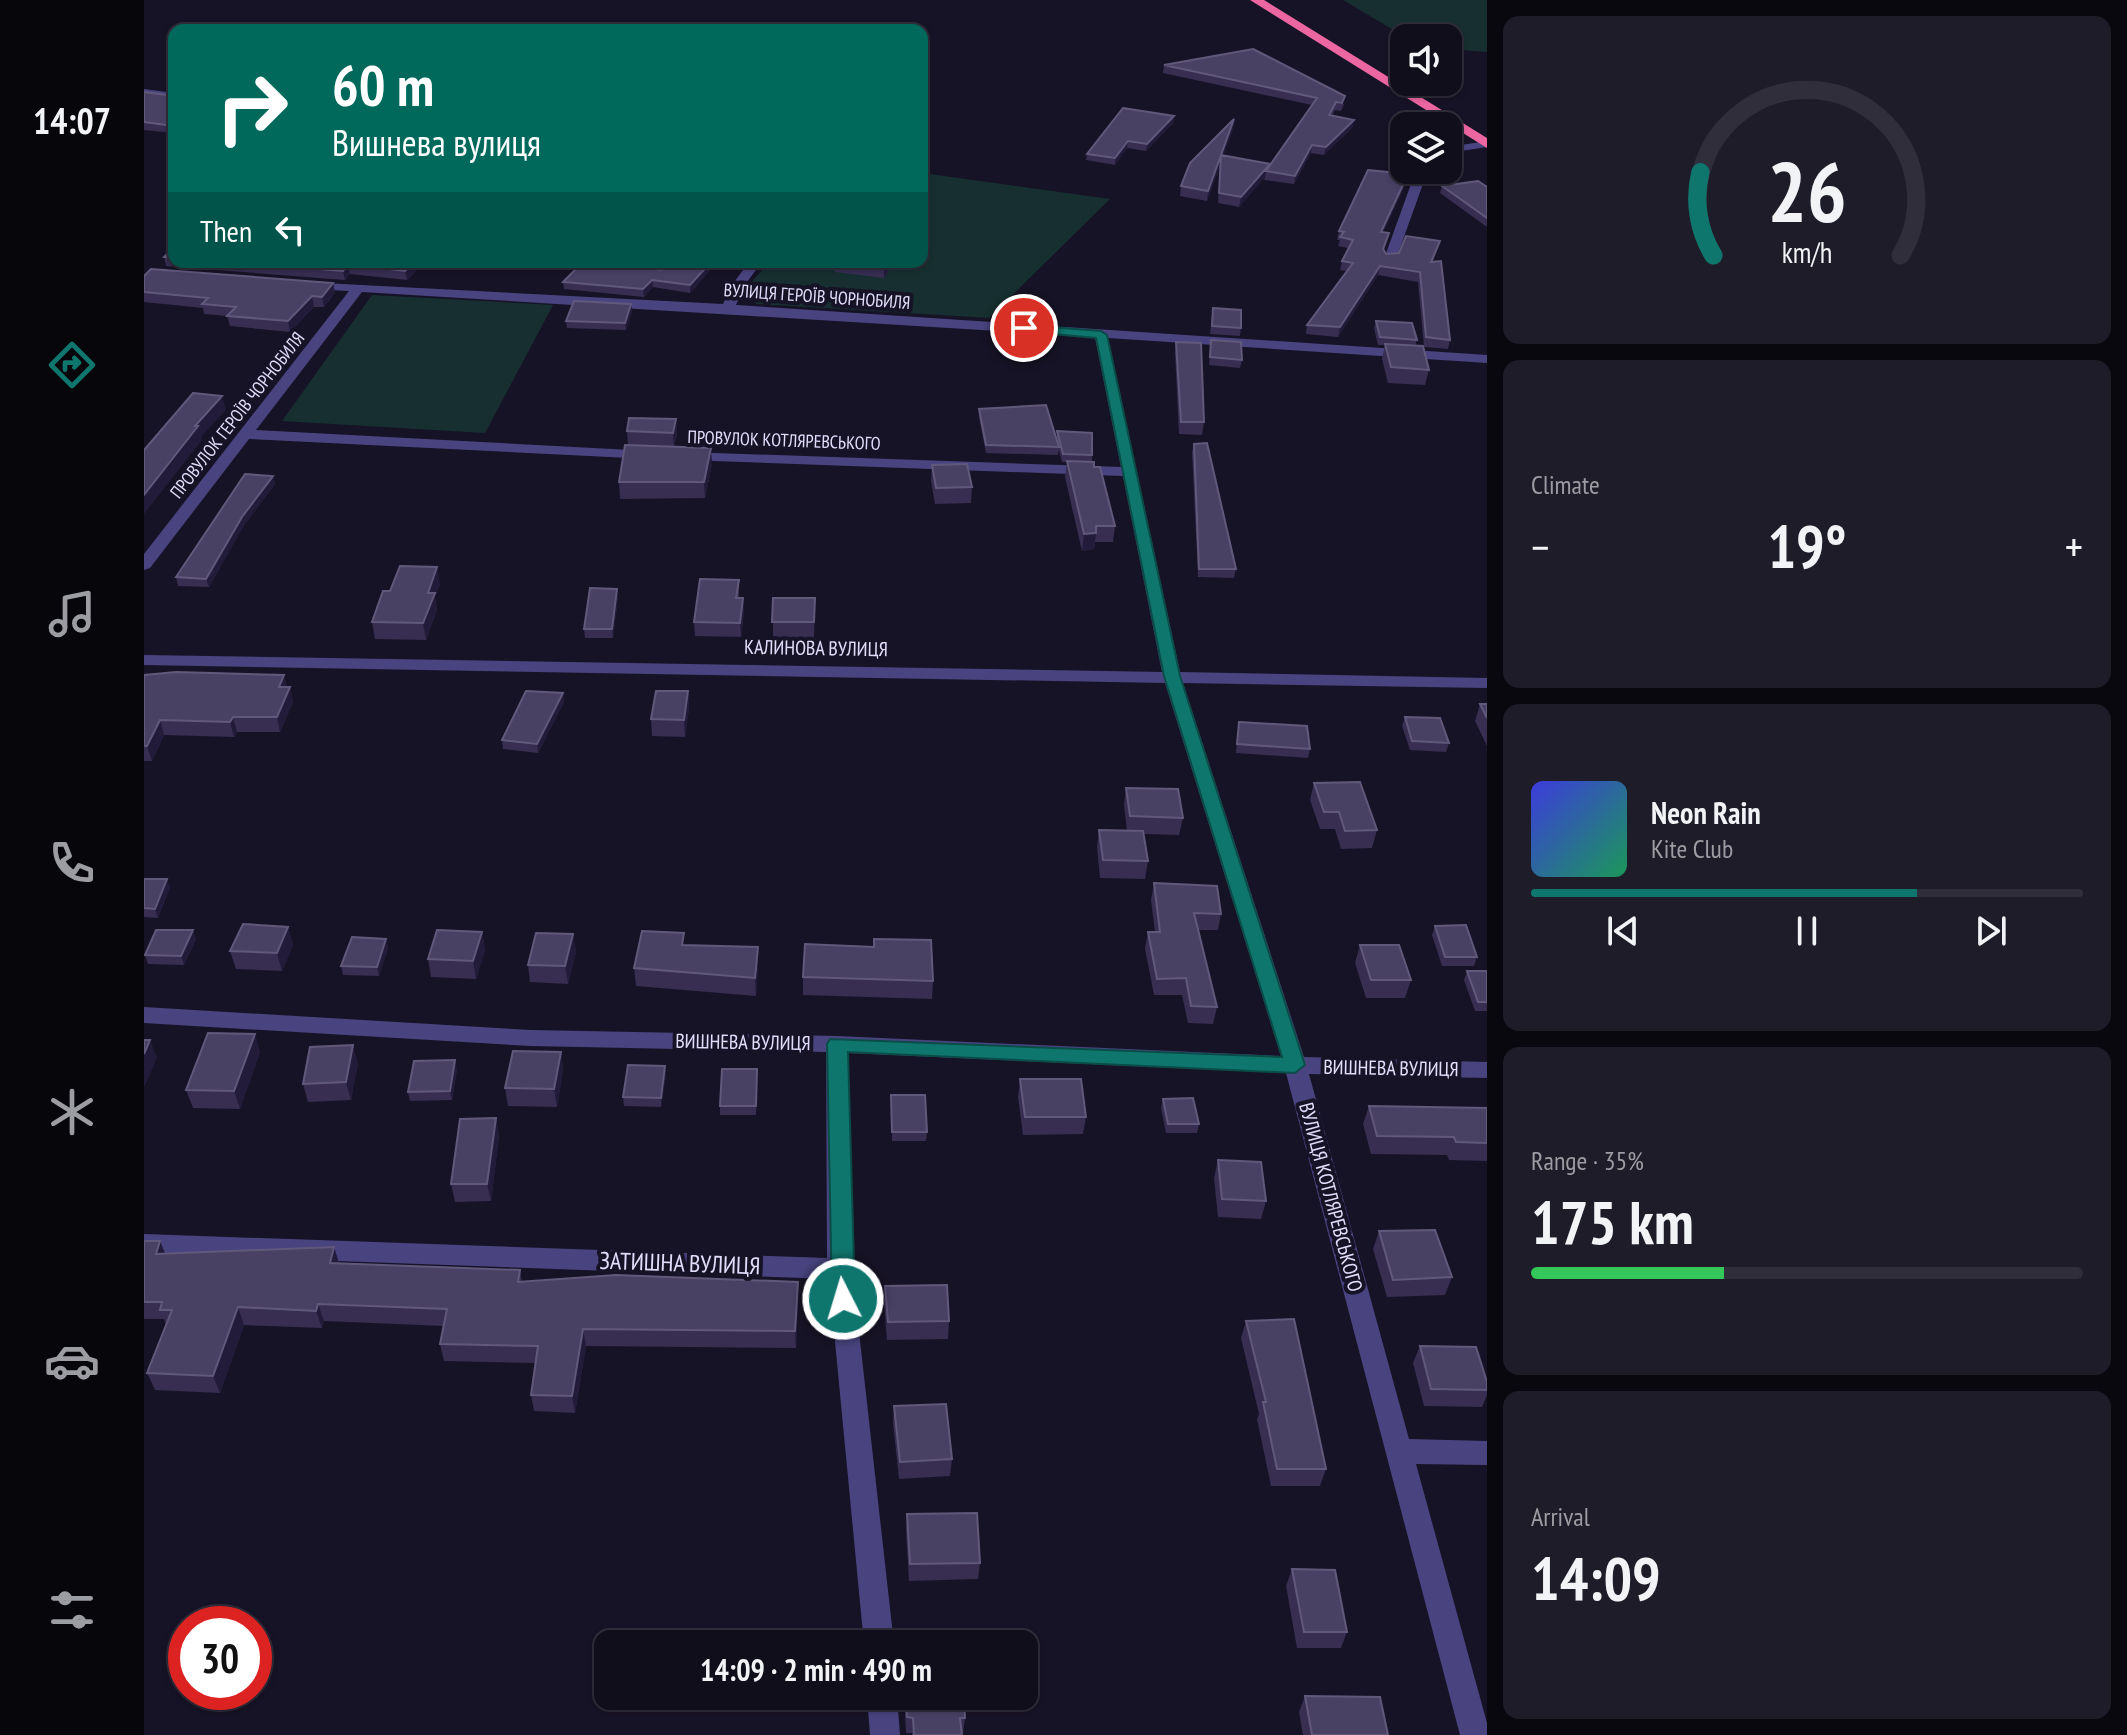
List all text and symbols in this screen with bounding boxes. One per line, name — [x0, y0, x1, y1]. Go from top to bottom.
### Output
map controls — [1390, 24, 1462, 184]
button: sound — [1390, 24, 1462, 96]
text: 60 m — [332, 49, 434, 121]
icon: right — [200, 56, 304, 160]
text: 14:07 — [33, 97, 111, 144]
button: layers — [1390, 112, 1462, 184]
text: Вишнева вулиця — [332, 119, 541, 166]
text: 26 — [1767, 136, 1847, 244]
icon: left — [268, 208, 312, 252]
text: Then — [200, 211, 252, 250]
text: km/h — [1782, 234, 1832, 271]
street label: ВУЛИЦЯ ГЕРОЇВ ЧОРНОБИЛЯ — [723, 278, 911, 314]
pin — [990, 294, 1058, 362]
icon: arrive — [1002, 306, 1046, 350]
street label: ПРОВУЛОК ГЕРОЇВ ЧОРНОБИЛЯ — [165, 327, 309, 503]
icon: directions — [44, 337, 100, 393]
street label: ПРОВУЛОК КОТЛЯРЕВСЬКОГО — [687, 425, 881, 455]
text: Climate — [1531, 468, 1600, 501]
text: 19° — [1767, 507, 1847, 585]
text: − — [1531, 518, 1549, 575]
text: + — [2065, 518, 2083, 575]
icon: music — [44, 586, 100, 642]
street label: КАЛИНОВА ВУЛИЦЯ — [744, 634, 888, 662]
text: Neon Rain — [1651, 793, 1761, 832]
text: Kite Club — [1651, 832, 1733, 865]
icon: phone — [44, 835, 100, 891]
icon: previous — [1601, 909, 1645, 953]
icon: pause — [1785, 909, 1829, 953]
icon: next — [1969, 909, 2013, 953]
street label: ВИШНЕВА ВУЛИЦЯ — [675, 1028, 811, 1056]
street label: ВИШНЕВА ВУЛИЦЯ — [1323, 1054, 1459, 1082]
icon: climate — [44, 1084, 100, 1140]
street label: ВУЛИЦЯ КОТЛЯРЕВСЬКОГО — [1293, 1100, 1369, 1294]
text: Range · 35% — [1531, 1144, 1644, 1177]
text: 175 km — [1531, 1183, 1694, 1261]
street label: ЗАТИШНА ВУЛИЦЯ — [599, 1245, 761, 1281]
position arrow — [801, 1257, 885, 1341]
icon: car — [44, 1333, 100, 1389]
text: Arrival — [1531, 1500, 1590, 1533]
text: 14:09 — [1531, 1539, 1661, 1617]
icon: filters — [44, 1582, 100, 1638]
speed limit sign: 30 — [168, 1606, 272, 1710]
text: 14:09 · 2 min · 490 m — [700, 1650, 932, 1689]

